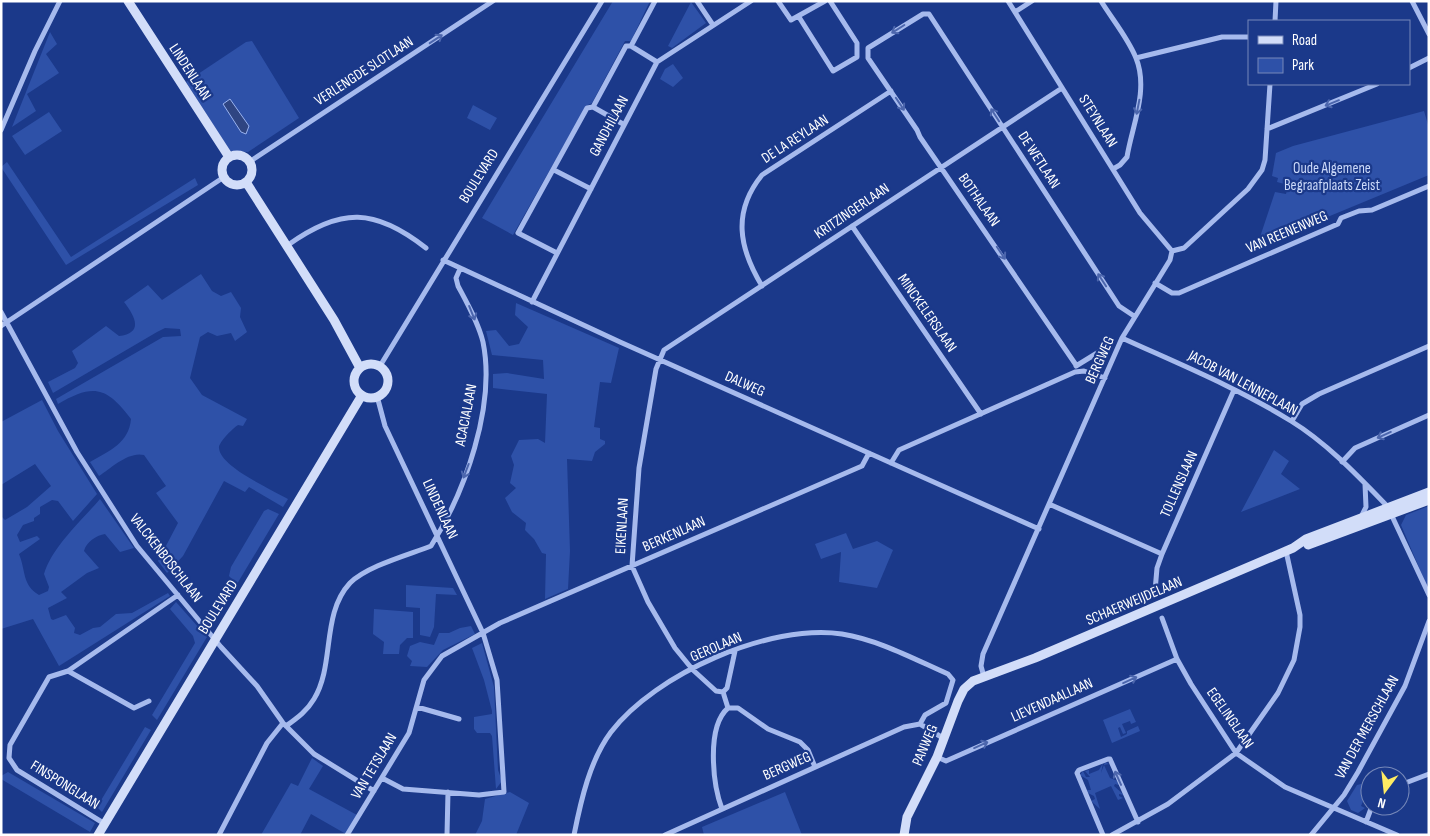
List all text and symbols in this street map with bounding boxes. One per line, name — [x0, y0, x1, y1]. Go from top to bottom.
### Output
legend — [1248, 20, 1410, 85]
one-way arrow — [891, 24, 905, 35]
text: Road — [1292, 31, 1317, 50]
street label: VERLENGDE SLOTLAAN — [311, 32, 417, 110]
one-way arrow — [429, 34, 443, 44]
street label: LINDENLAAN — [165, 40, 215, 104]
text: Park — [1292, 56, 1314, 75]
street label: STEYNLAAN — [1074, 91, 1122, 151]
street label: GANDHILAAN — [585, 92, 633, 160]
one-way arrow — [895, 97, 905, 111]
one-way arrow — [1133, 98, 1143, 114]
one-way arrow — [1325, 98, 1340, 108]
one-way arrow — [990, 108, 1000, 122]
street label: DE LA REYLAAN — [758, 110, 832, 168]
street label: DE WETLAAN — [1013, 128, 1065, 192]
street label: BOULEVARD — [455, 145, 503, 207]
park label: Oude Algemene Begraafplaats Zeist — [1284, 159, 1380, 195]
street label: BOTHALAAN — [954, 170, 1004, 230]
street label: KRITZINGERLAAN — [811, 179, 893, 243]
street label: VAN REENENWEG — [1243, 206, 1331, 258]
one-way arrow — [996, 245, 1006, 259]
street label: MINCKELERSLAAN — [893, 270, 961, 356]
one-way arrow — [1097, 274, 1107, 288]
one-way arrow — [467, 305, 477, 320]
street label: BERGWEG — [1081, 333, 1119, 387]
street label: JACOB VAN LENNEPLAAN — [1184, 346, 1301, 420]
street label: DALWEG — [722, 367, 768, 401]
street label: ACACIALAAN — [450, 382, 481, 449]
one-way arrow — [1377, 430, 1392, 440]
street label: TOLLENSLAAN — [1156, 448, 1202, 520]
one-way arrow — [460, 463, 469, 478]
street label: LINDENLAAN — [418, 476, 462, 542]
street label: EIKENLAAN — [611, 497, 633, 555]
street label: VALCKENBOSCHLAAN — [125, 510, 207, 606]
street label: BERKENLAAN — [640, 512, 708, 556]
street label: SCHAERWEIJDELAAN — [1083, 572, 1185, 630]
street label: BOULEVARD — [194, 576, 242, 638]
street label: GEROLAAN — [687, 628, 745, 666]
street label: VAN DER MERSCHLAAN — [1331, 672, 1403, 782]
street label: LIEVENDAALLAAN — [1008, 674, 1096, 726]
one-way arrow — [1122, 674, 1137, 684]
street label: EGELINGLAAN — [1202, 684, 1258, 752]
street label: PANWEG — [908, 721, 942, 769]
street label: VAN TETSLAAN — [347, 729, 401, 803]
one-way arrow — [973, 739, 988, 749]
street label: BERGWEG — [760, 747, 814, 785]
street label: FINSPONGLAAN — [27, 756, 103, 814]
north arrow — [1360, 766, 1410, 816]
one-way arrow — [1113, 771, 1123, 786]
text: N — [1376, 794, 1388, 812]

